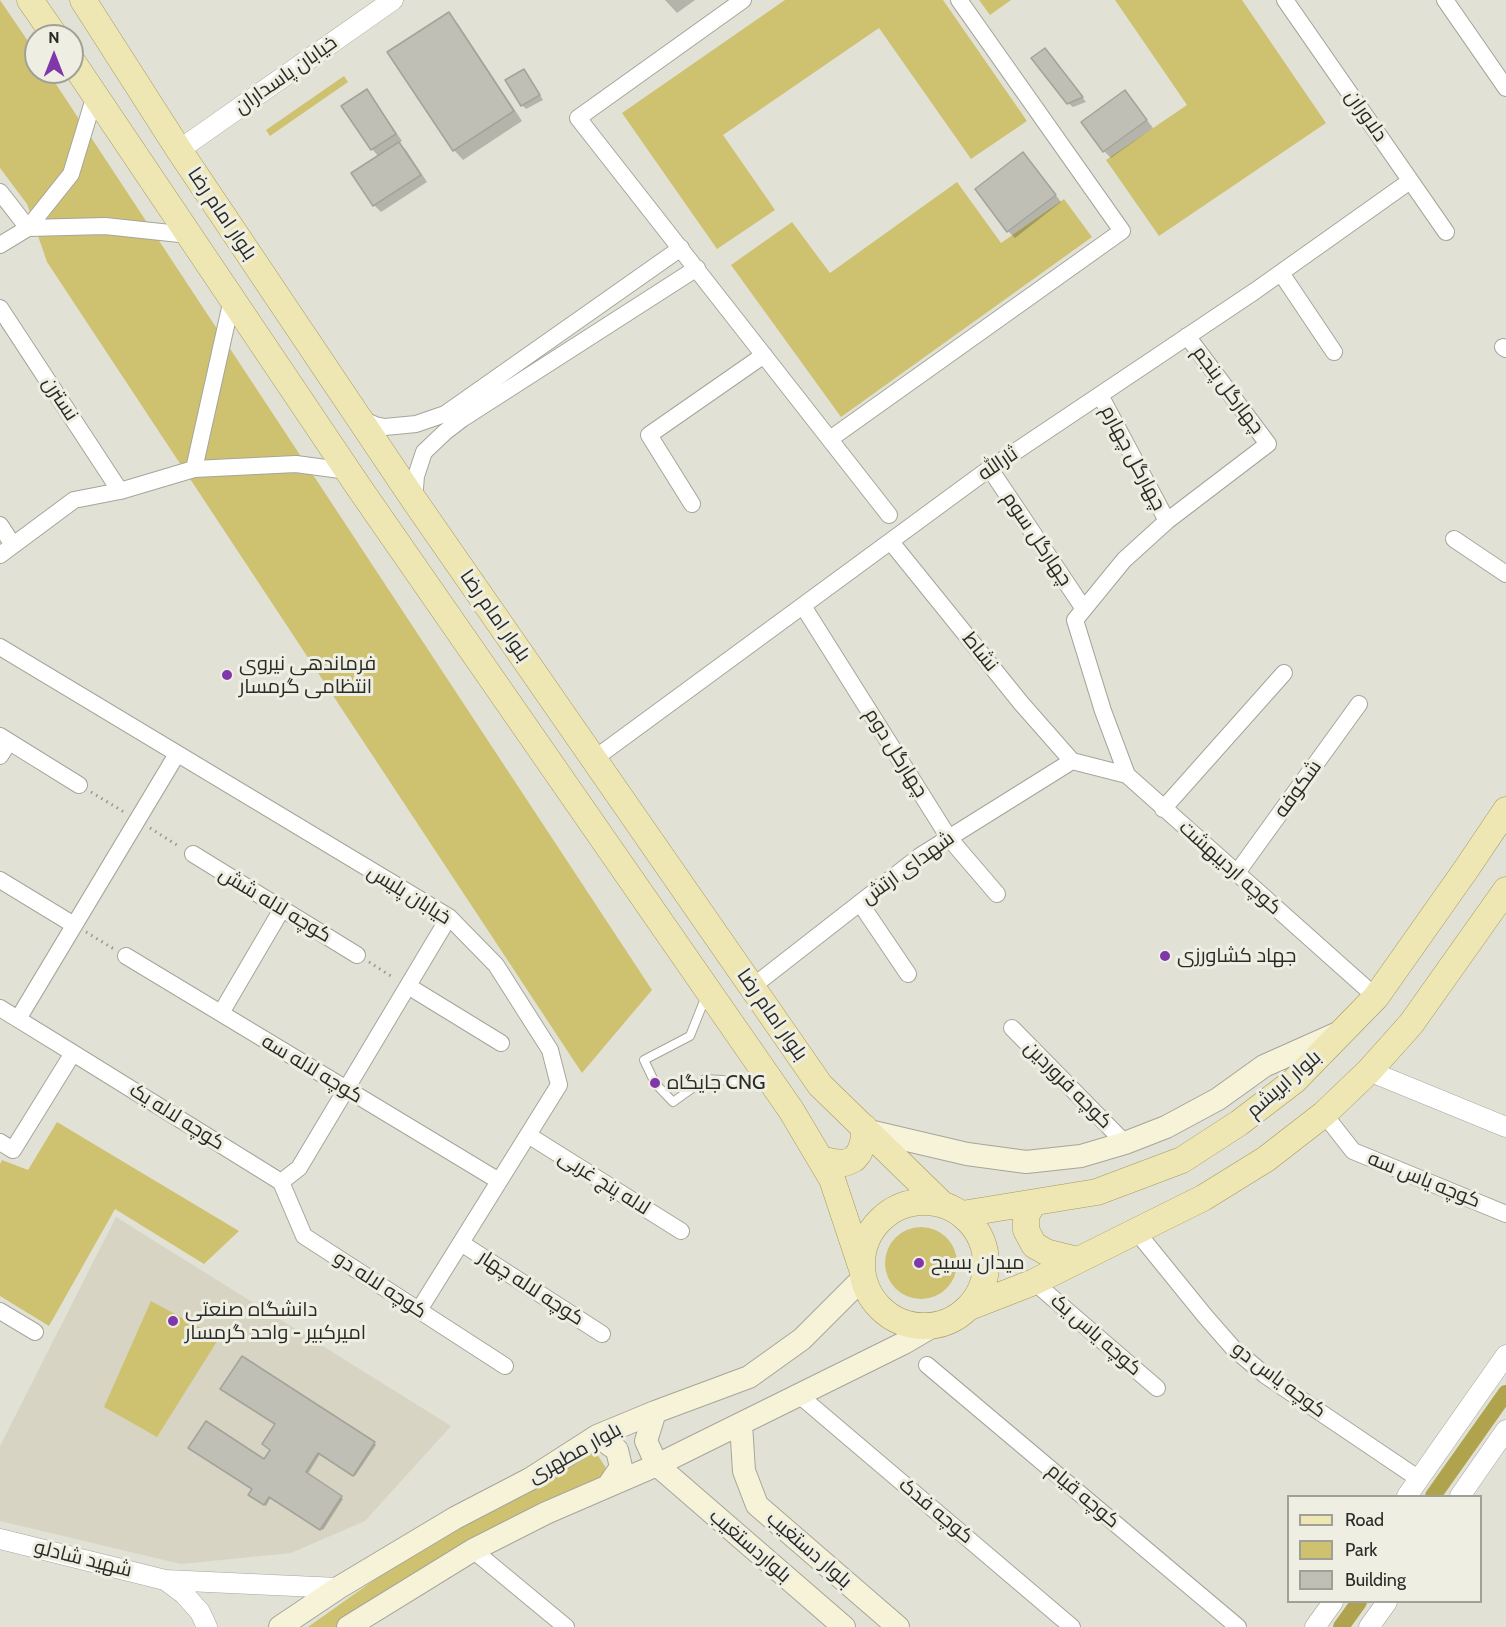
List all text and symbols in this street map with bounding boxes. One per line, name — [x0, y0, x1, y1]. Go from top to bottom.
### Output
north arrow — [24, 24, 84, 84]
text: N — [48, 28, 60, 47]
street label: خیابان پاسداران — [230, 31, 342, 119]
street label: دلاوران — [1340, 86, 1392, 146]
street label: بلوار امام رضا — [182, 163, 262, 265]
street label: چهارگل پنجم — [1187, 341, 1269, 439]
street label: نسترن — [37, 372, 83, 426]
street label: چهارگل چهارم — [1095, 401, 1171, 515]
street label: ثارالله — [973, 442, 1023, 486]
street label: چهارگل سوم — [997, 487, 1077, 591]
street label: بلوار امام رضا — [455, 565, 535, 667]
street label: نشاط — [957, 627, 1003, 677]
place label: فرماندهی نیروی انتظامی گرمسار — [239, 652, 376, 699]
marker: فرماندهی نیروی انتظامی گرمسار — [220, 668, 234, 682]
street label: چهارگل دوم — [859, 704, 933, 802]
street label: شکوفه — [1269, 756, 1327, 822]
street label: کوچه اردیبهشت — [1174, 816, 1286, 920]
street label: شهدای ارتش — [857, 826, 959, 910]
street label: خیابان پلیس — [363, 860, 455, 930]
street label: کوچه لاله شش — [214, 862, 336, 948]
place label: جهاد کشاورزی — [1177, 944, 1296, 968]
marker: جهاد کشاورزی — [1158, 949, 1172, 963]
street label: بلوار امام رضا — [732, 964, 812, 1066]
street label: کوچه لاله سه — [257, 1029, 367, 1109]
street label: کوچه فروردین — [1019, 1036, 1117, 1134]
street label: بلوار ابریشم — [1242, 1045, 1326, 1123]
place label: جایگاه CNG — [667, 1071, 765, 1095]
marker: جایگاه CNG — [648, 1076, 662, 1090]
street label: کوچه لاله یک — [125, 1078, 229, 1156]
street label: لاله پنج غربی — [554, 1145, 654, 1221]
street label: کوچه یاس سه — [1364, 1147, 1484, 1213]
street label: کوچه لاله چهار — [474, 1245, 588, 1331]
street label: کوچه لاله دو — [329, 1246, 431, 1324]
place label: میدان بسیح — [931, 1251, 1025, 1275]
marker: میدان بسیح — [912, 1256, 926, 1270]
street label: کوچه یاس یک — [1046, 1289, 1146, 1381]
place label: دانشگاه صنعتی امیرکبیر - واحد گرمسار — [185, 1298, 366, 1345]
marker: دانشگاه صنعتی امیرکبیر - واحد گرمسار — [166, 1314, 180, 1328]
street label: کوچه یاس دو — [1227, 1337, 1331, 1423]
street label: بلوار مطهری — [524, 1418, 626, 1488]
street label: کوچه قیام — [1042, 1459, 1124, 1533]
street label: کوچه فدک — [894, 1473, 978, 1549]
legend — [1287, 1495, 1482, 1603]
street label: بلواردستغیب — [704, 1504, 796, 1588]
street label: بلوار دستغیب — [761, 1506, 857, 1594]
text: Road — [1345, 1509, 1384, 1531]
street label: شهید شادلو — [32, 1535, 134, 1583]
text: Park — [1345, 1539, 1377, 1561]
text: Building — [1345, 1569, 1406, 1591]

